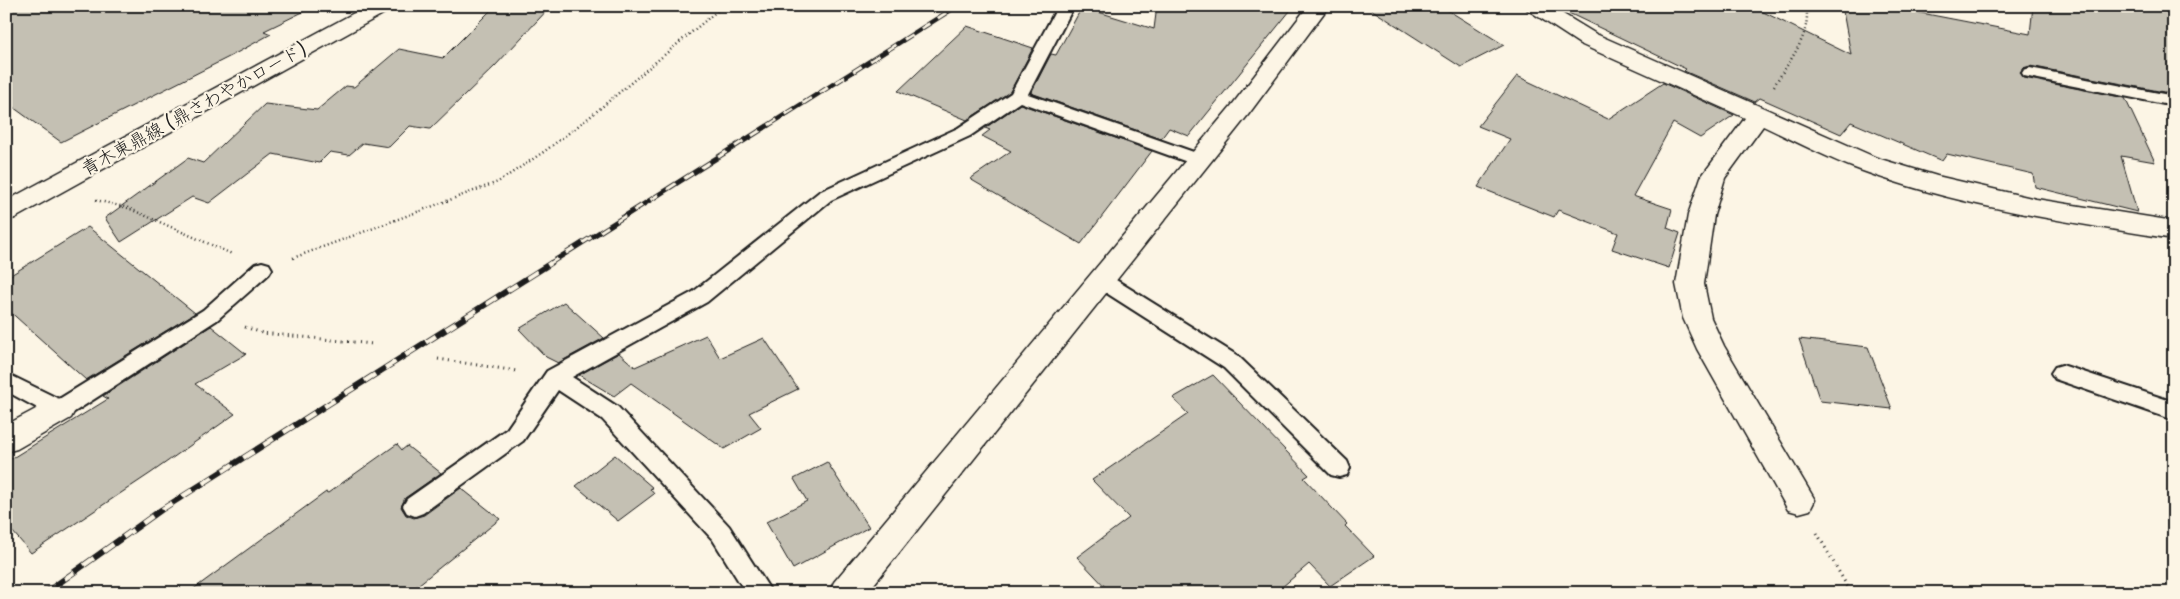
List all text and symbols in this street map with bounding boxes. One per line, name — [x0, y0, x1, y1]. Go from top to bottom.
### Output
street label: 青木東鼎線 (鼎さわやかロード) — [76, 34, 311, 181]

